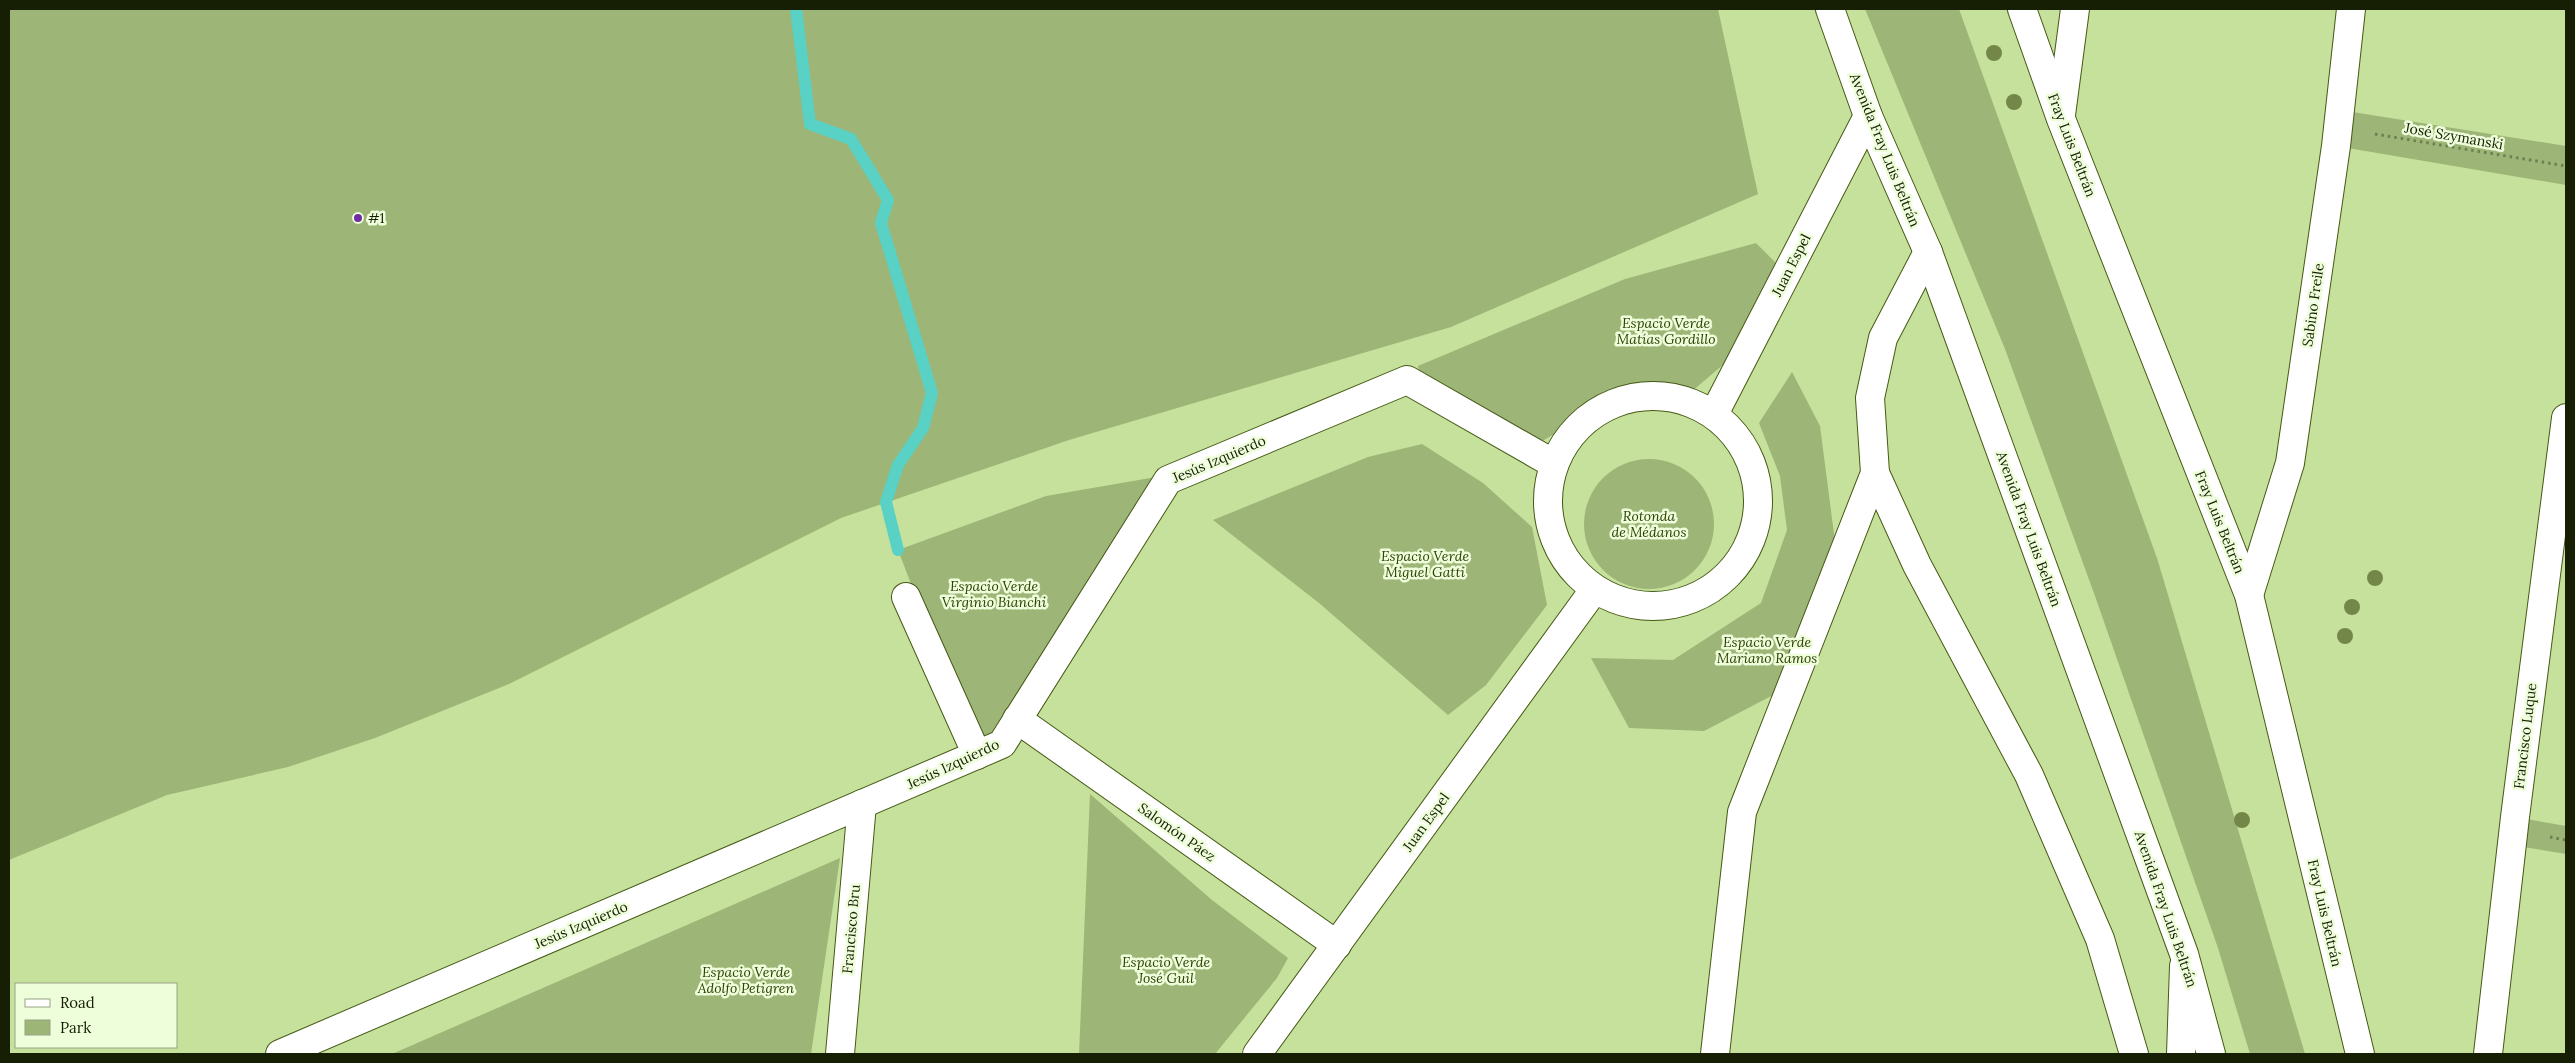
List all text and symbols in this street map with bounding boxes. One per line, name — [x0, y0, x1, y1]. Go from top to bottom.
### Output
street label: Avenida Fray Luis Beltrán — [1846, 70, 1924, 230]
street label: Fray Luis Beltrán — [2044, 91, 2100, 200]
street label: José Szymanski — [2402, 118, 2505, 154]
place label: #1 — [368, 209, 385, 227]
marker: #1 — [352, 212, 364, 224]
street label: Juan Espel — [1767, 230, 1815, 300]
street label: Sabino Freile — [2298, 262, 2328, 348]
park label: Espacio Verde Matías Gordillo — [1617, 314, 1715, 348]
street label: Jesús Izquierdo — [1169, 431, 1268, 487]
street label: Avenida Fray Luis Beltrán — [1992, 448, 2066, 610]
street label: Fray Luis Beltrán — [2191, 468, 2249, 577]
park label: Rotonda de Médanos — [1612, 507, 1686, 541]
park label: Espacio Verde Miguel Gatti — [1381, 547, 1469, 581]
park label: Espacio Verde Virginio Bianchi — [942, 577, 1047, 611]
park label: Espacio Verde Mariano Ramos — [1717, 633, 1817, 667]
street label: Francisco Luque — [2510, 681, 2540, 790]
street label: Jesús Izquierdo — [903, 735, 1002, 794]
street label: Juan Espel — [1398, 789, 1453, 856]
street label: Salomón Páez — [1135, 799, 1219, 865]
street label: Avenida Fray Luis Beltrán — [2130, 827, 2201, 990]
street label: Fray Luis Beltrán — [2304, 858, 2346, 969]
street label: Francisco Bru — [838, 884, 864, 974]
street label: Jesús Izquierdo — [531, 897, 630, 953]
park label: Espacio Verde José Guil — [1122, 953, 1210, 987]
park label: Espacio Verde Adolfo Petigren — [697, 963, 795, 997]
legend — [15, 983, 178, 1048]
text: Road — [60, 993, 95, 1012]
text: Park — [60, 1018, 91, 1037]

